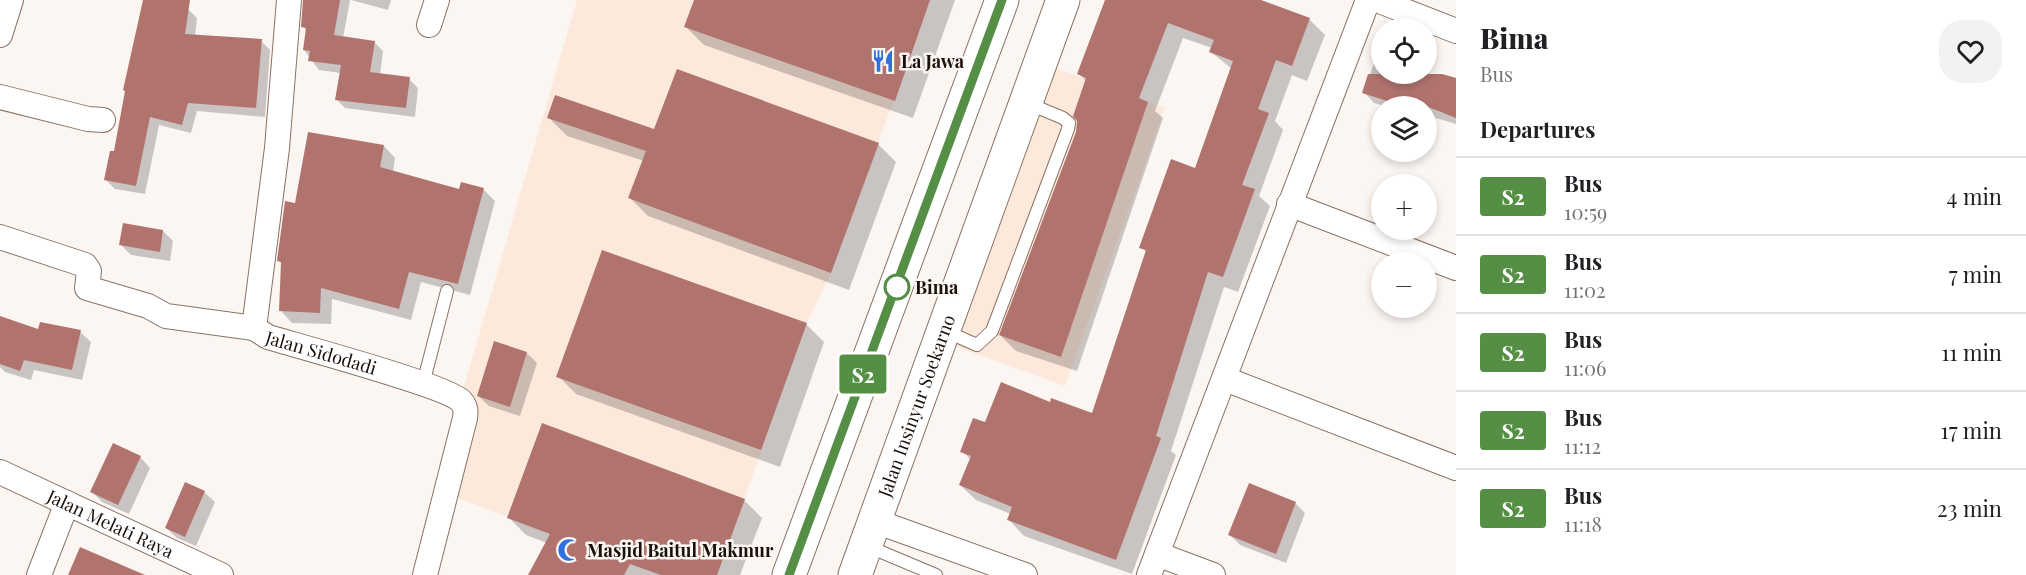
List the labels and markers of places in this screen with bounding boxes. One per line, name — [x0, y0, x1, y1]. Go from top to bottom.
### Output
restaurant icon: La Jawa — [870, 48, 896, 74]
place label: La Jawa — [901, 49, 965, 73]
marker: Bima — [884, 274, 910, 300]
place label: Bima — [915, 275, 959, 299]
mosque icon: Masjid Baitul Makmur — [556, 537, 582, 563]
place label: Masjid Baitul Makmur — [587, 538, 774, 562]

